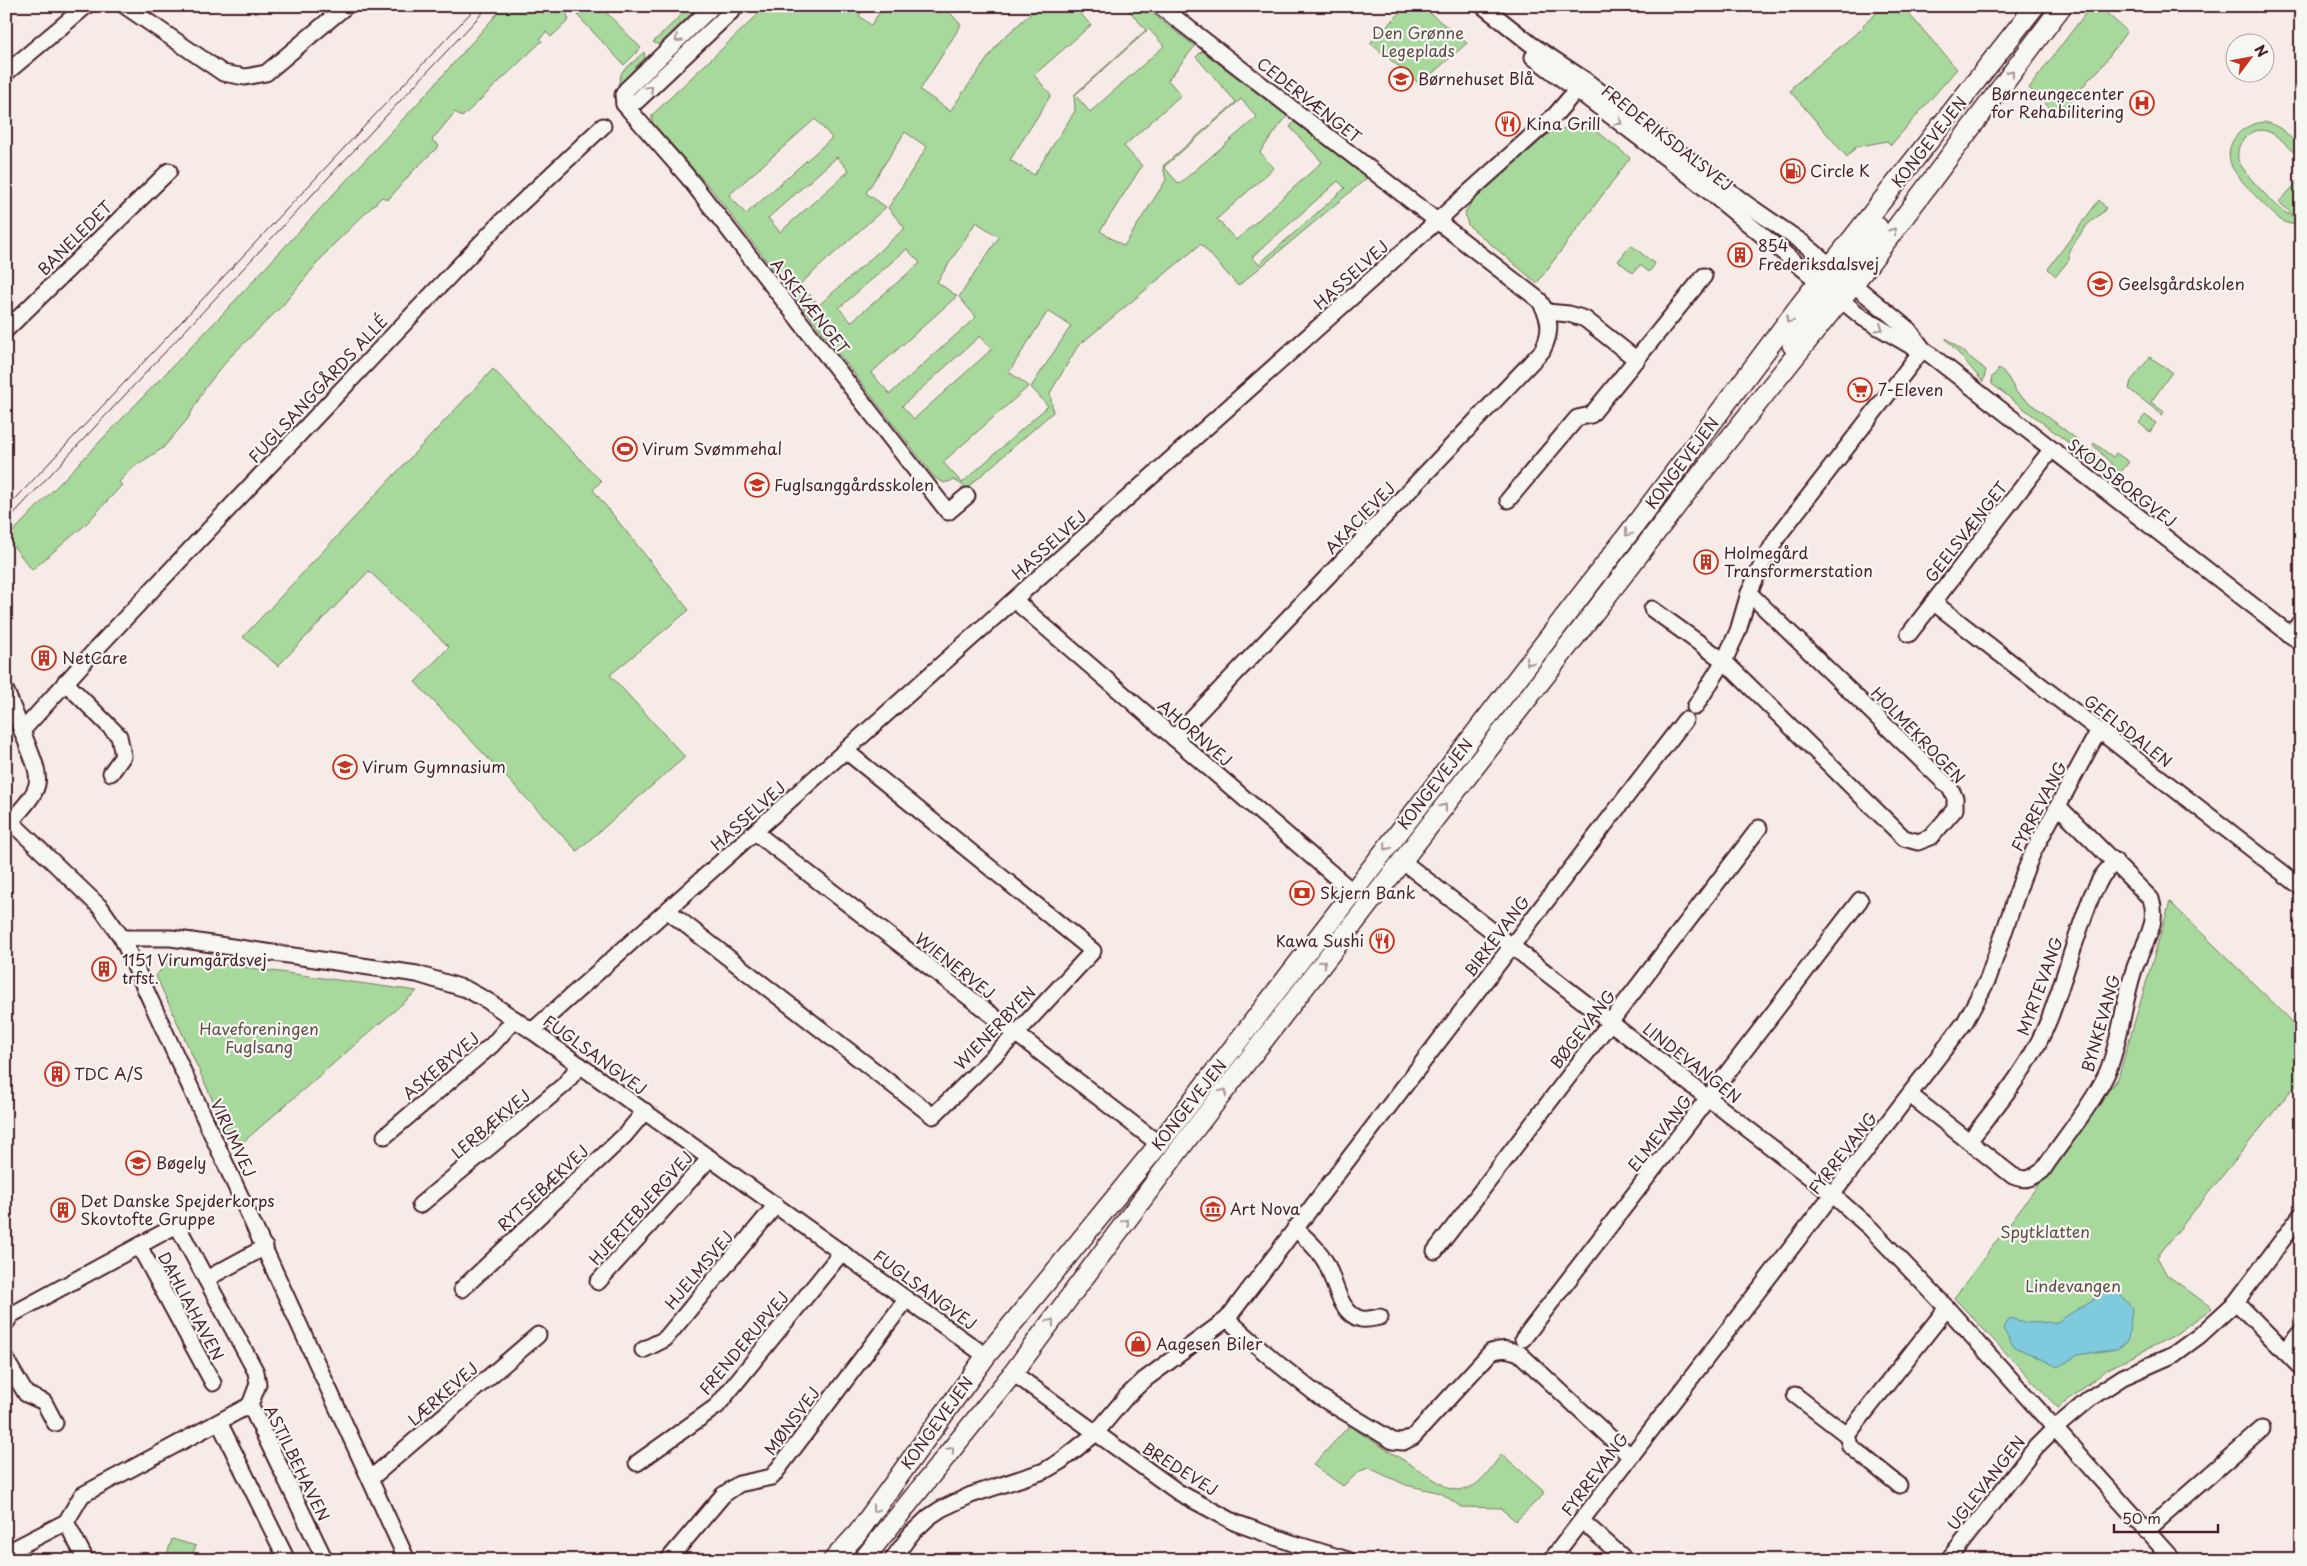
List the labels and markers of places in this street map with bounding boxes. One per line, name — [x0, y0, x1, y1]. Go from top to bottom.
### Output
school or university icon: Børnehuset Blå — [1388, 66, 1414, 92]
place label: Børnehuset Blå — [1418, 66, 1534, 90]
place label: Børneungecenter for Rehabilitering — [1991, 81, 2125, 123]
hospital icon: Børneungecenter for Rehabilitering — [2129, 90, 2155, 116]
restaurant icon: Kina Grill — [1495, 111, 1521, 137]
place label: Kina Grill — [1526, 111, 1601, 135]
fuel station icon: Circle K — [1780, 158, 1806, 184]
place label: Circle K — [1810, 158, 1870, 182]
place label: 854 Frederiksdalsvej — [1758, 233, 1879, 275]
building icon: 854 Frederiksdalsvej — [1727, 242, 1753, 268]
school or university icon: Geelsgårdskolen — [2087, 271, 2113, 297]
place label: Geelsgårdskolen — [2118, 271, 2245, 295]
supermarket icon: 7-Eleven — [1847, 377, 1873, 403]
place label: 7-Eleven — [1878, 377, 1943, 401]
sports icon: Virum Svømmehal — [612, 436, 638, 462]
place label: Virum Svømmehal — [642, 436, 782, 460]
school or university icon: Fuglsanggårdsskolen — [744, 472, 770, 498]
place label: Fuglsanggårdsskolen — [774, 472, 934, 496]
place label: Holmegård Transformerstation — [1724, 540, 1873, 582]
building icon: Holmegård Transformerstation — [1693, 549, 1719, 575]
building icon: NetCare — [31, 645, 57, 671]
place label: NetCare — [62, 645, 128, 669]
school or university icon: Virum Gymnasium — [332, 754, 358, 780]
place label: Virum Gymnasium — [362, 754, 506, 778]
bank icon: Skjern Bank — [1289, 880, 1315, 906]
place label: Skjern Bank — [1320, 880, 1416, 904]
place label: Kawa Sushi — [1276, 928, 1364, 952]
restaurant icon: Kawa Sushi — [1369, 928, 1395, 954]
place label: 1151 Virumgårdsvej trfst. — [122, 947, 267, 989]
building icon: 1151 Virumgårdsvej trfst. — [91, 956, 117, 982]
building icon: TDC A/S — [44, 1061, 70, 1087]
place label: TDC A/S — [74, 1061, 143, 1085]
school or university icon: Bøgely — [125, 1150, 151, 1176]
place label: Bøgely — [156, 1150, 206, 1174]
place label: Det Danske Spejderkorps Skovtofte Gruppe — [80, 1188, 275, 1230]
museum icon: Art Nova — [1200, 1196, 1226, 1222]
place label: Art Nova — [1230, 1196, 1300, 1220]
building icon: Det Danske Spejderkorps Skovtofte Gruppe — [50, 1197, 76, 1223]
shop icon: Aagesen Biler — [1125, 1331, 1151, 1357]
place label: Aagesen Biler — [1156, 1331, 1263, 1355]

